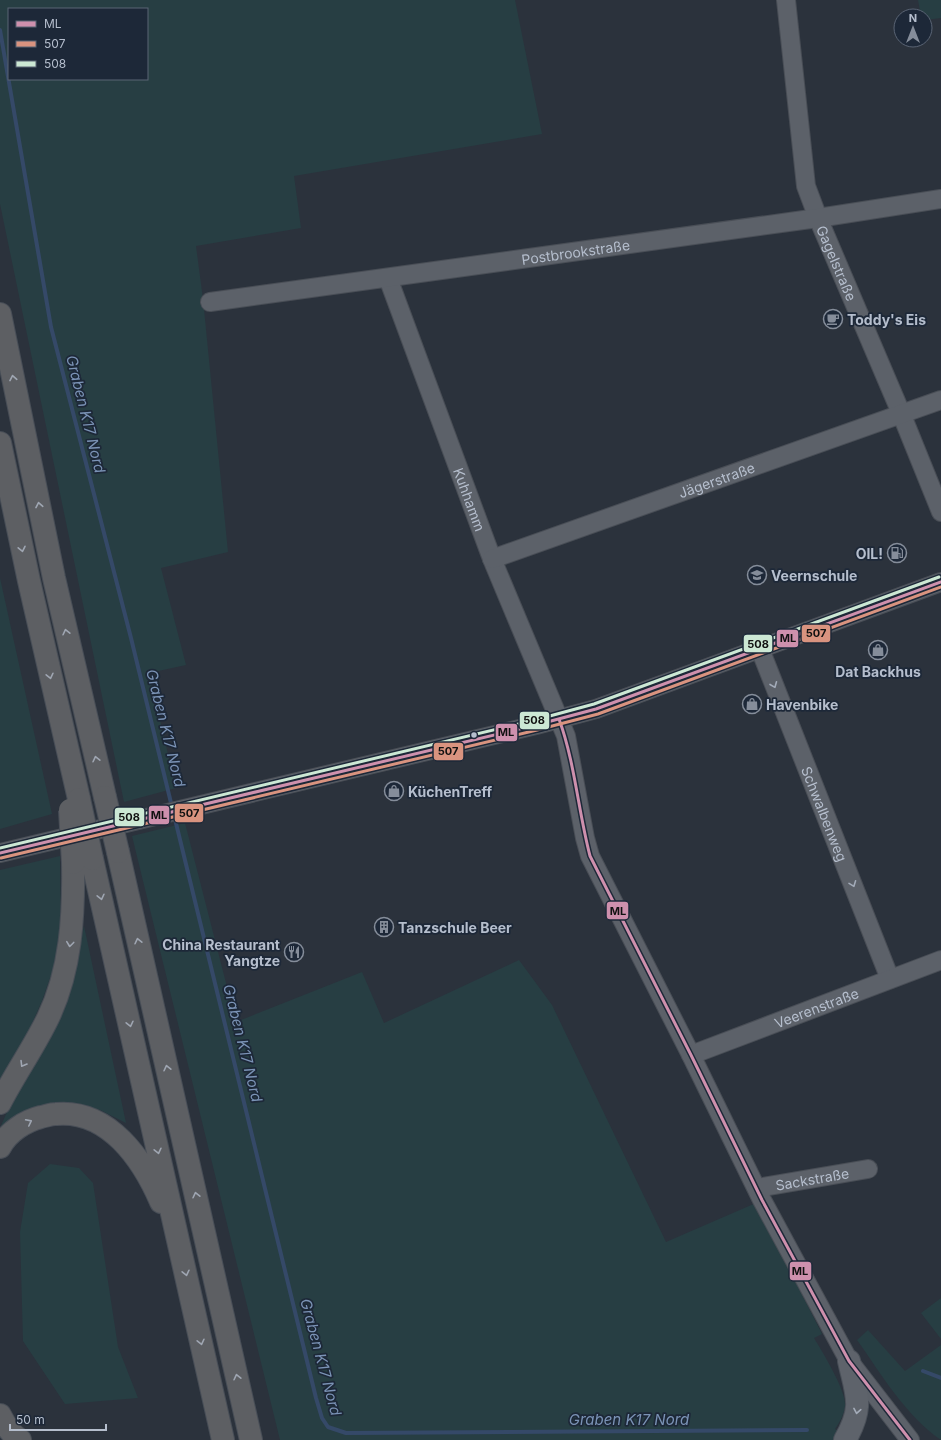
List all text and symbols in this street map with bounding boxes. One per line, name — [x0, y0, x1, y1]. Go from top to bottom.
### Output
legend — [8, 8, 148, 80]
north arrow — [893, 8, 933, 48]
text: N — [909, 11, 917, 25]
text: ML — [44, 16, 62, 31]
text: 507 — [44, 36, 66, 51]
text: 508 — [44, 56, 66, 71]
street label: Gagelstraße — [814, 223, 861, 303]
street label: Postbrookstraße — [520, 236, 631, 267]
cafe icon: Toddy's Eis — [822, 308, 844, 330]
place label: Toddy's Eis — [847, 311, 926, 328]
water label: Graben K17 Nord — [62, 353, 110, 476]
one-way arrow — [9, 375, 17, 381]
street label: Jägerstraße — [676, 458, 757, 501]
street label: Kuhhamm — [450, 465, 489, 533]
one-way arrow — [35, 502, 43, 508]
fuel station icon: OIL! — [886, 542, 908, 564]
place label: OIL! — [856, 545, 883, 562]
one-way arrow — [17, 546, 26, 553]
school or university icon: Veernschule — [746, 564, 768, 586]
place label: Veernschule — [771, 567, 857, 584]
line badge: 507 — [801, 624, 831, 643]
text: 507 — [806, 626, 826, 640]
one-way arrow — [63, 629, 71, 635]
line badge: ML — [776, 629, 799, 648]
text: ML — [780, 631, 796, 645]
line badge: 508 — [743, 634, 773, 653]
text: 508 — [747, 637, 769, 651]
shop icon: Dat Backhus — [867, 639, 889, 661]
place label: Dat Backhus — [835, 663, 921, 680]
water label: Graben K17 Nord — [142, 667, 190, 790]
one-way arrow — [45, 673, 53, 680]
one-way arrow — [770, 681, 778, 688]
shop icon: Havenbike — [741, 693, 763, 715]
place label: Havenbike — [766, 696, 838, 713]
line badge: 508 — [519, 711, 550, 730]
text: 508 — [523, 713, 545, 727]
line badge: ML — [495, 723, 518, 742]
text: ML — [498, 725, 514, 739]
unlabelled marker — [469, 730, 479, 740]
line badge: 507 — [433, 742, 464, 761]
text: 507 — [438, 744, 458, 758]
one-way arrow — [93, 755, 101, 762]
street label: Schwalbenweg — [798, 764, 851, 864]
shop icon: KüchenTreff — [383, 780, 405, 802]
place label: KüchenTreff — [408, 783, 493, 800]
line badge: 507 — [174, 803, 204, 823]
line badge: ML — [148, 805, 170, 825]
text: 507 — [179, 806, 199, 820]
line badge: 508 — [114, 807, 145, 827]
text: ML — [151, 808, 167, 822]
text: 508 — [118, 810, 140, 824]
one-way arrow — [848, 881, 856, 888]
one-way arrow — [96, 894, 104, 900]
line badge: ML — [606, 901, 629, 920]
text: ML — [610, 904, 626, 918]
building icon: Tanzschule Beer — [373, 916, 395, 938]
place label: Tanzschule Beer — [398, 919, 512, 936]
place label: China Restaurant Yangtze — [162, 936, 280, 969]
one-way arrow — [134, 938, 143, 945]
one-way arrow — [66, 941, 75, 947]
restaurant icon: China Restaurant Yangtze — [283, 941, 305, 963]
water label: Graben K17 Nord — [219, 982, 267, 1105]
street label: Veerenstraße — [772, 984, 861, 1031]
one-way arrow — [125, 1021, 133, 1027]
one-way arrow — [20, 1060, 27, 1067]
one-way arrow — [163, 1065, 171, 1071]
one-way arrow — [25, 1119, 32, 1127]
one-way arrow — [154, 1147, 162, 1154]
street label: Sackstraße — [774, 1164, 850, 1193]
one-way arrow — [192, 1191, 200, 1198]
line badge: ML — [789, 1261, 812, 1281]
text: ML — [792, 1264, 808, 1278]
one-way arrow — [181, 1269, 189, 1276]
water label: Graben K17 Nord — [296, 1296, 346, 1418]
one-way arrow — [197, 1338, 205, 1345]
one-way arrow — [233, 1374, 241, 1380]
scale bar — [10, 1406, 106, 1432]
one-way arrow — [853, 1407, 862, 1414]
water label: Graben K17 Nord — [569, 1410, 690, 1429]
text: 50 m — [16, 1412, 45, 1427]

